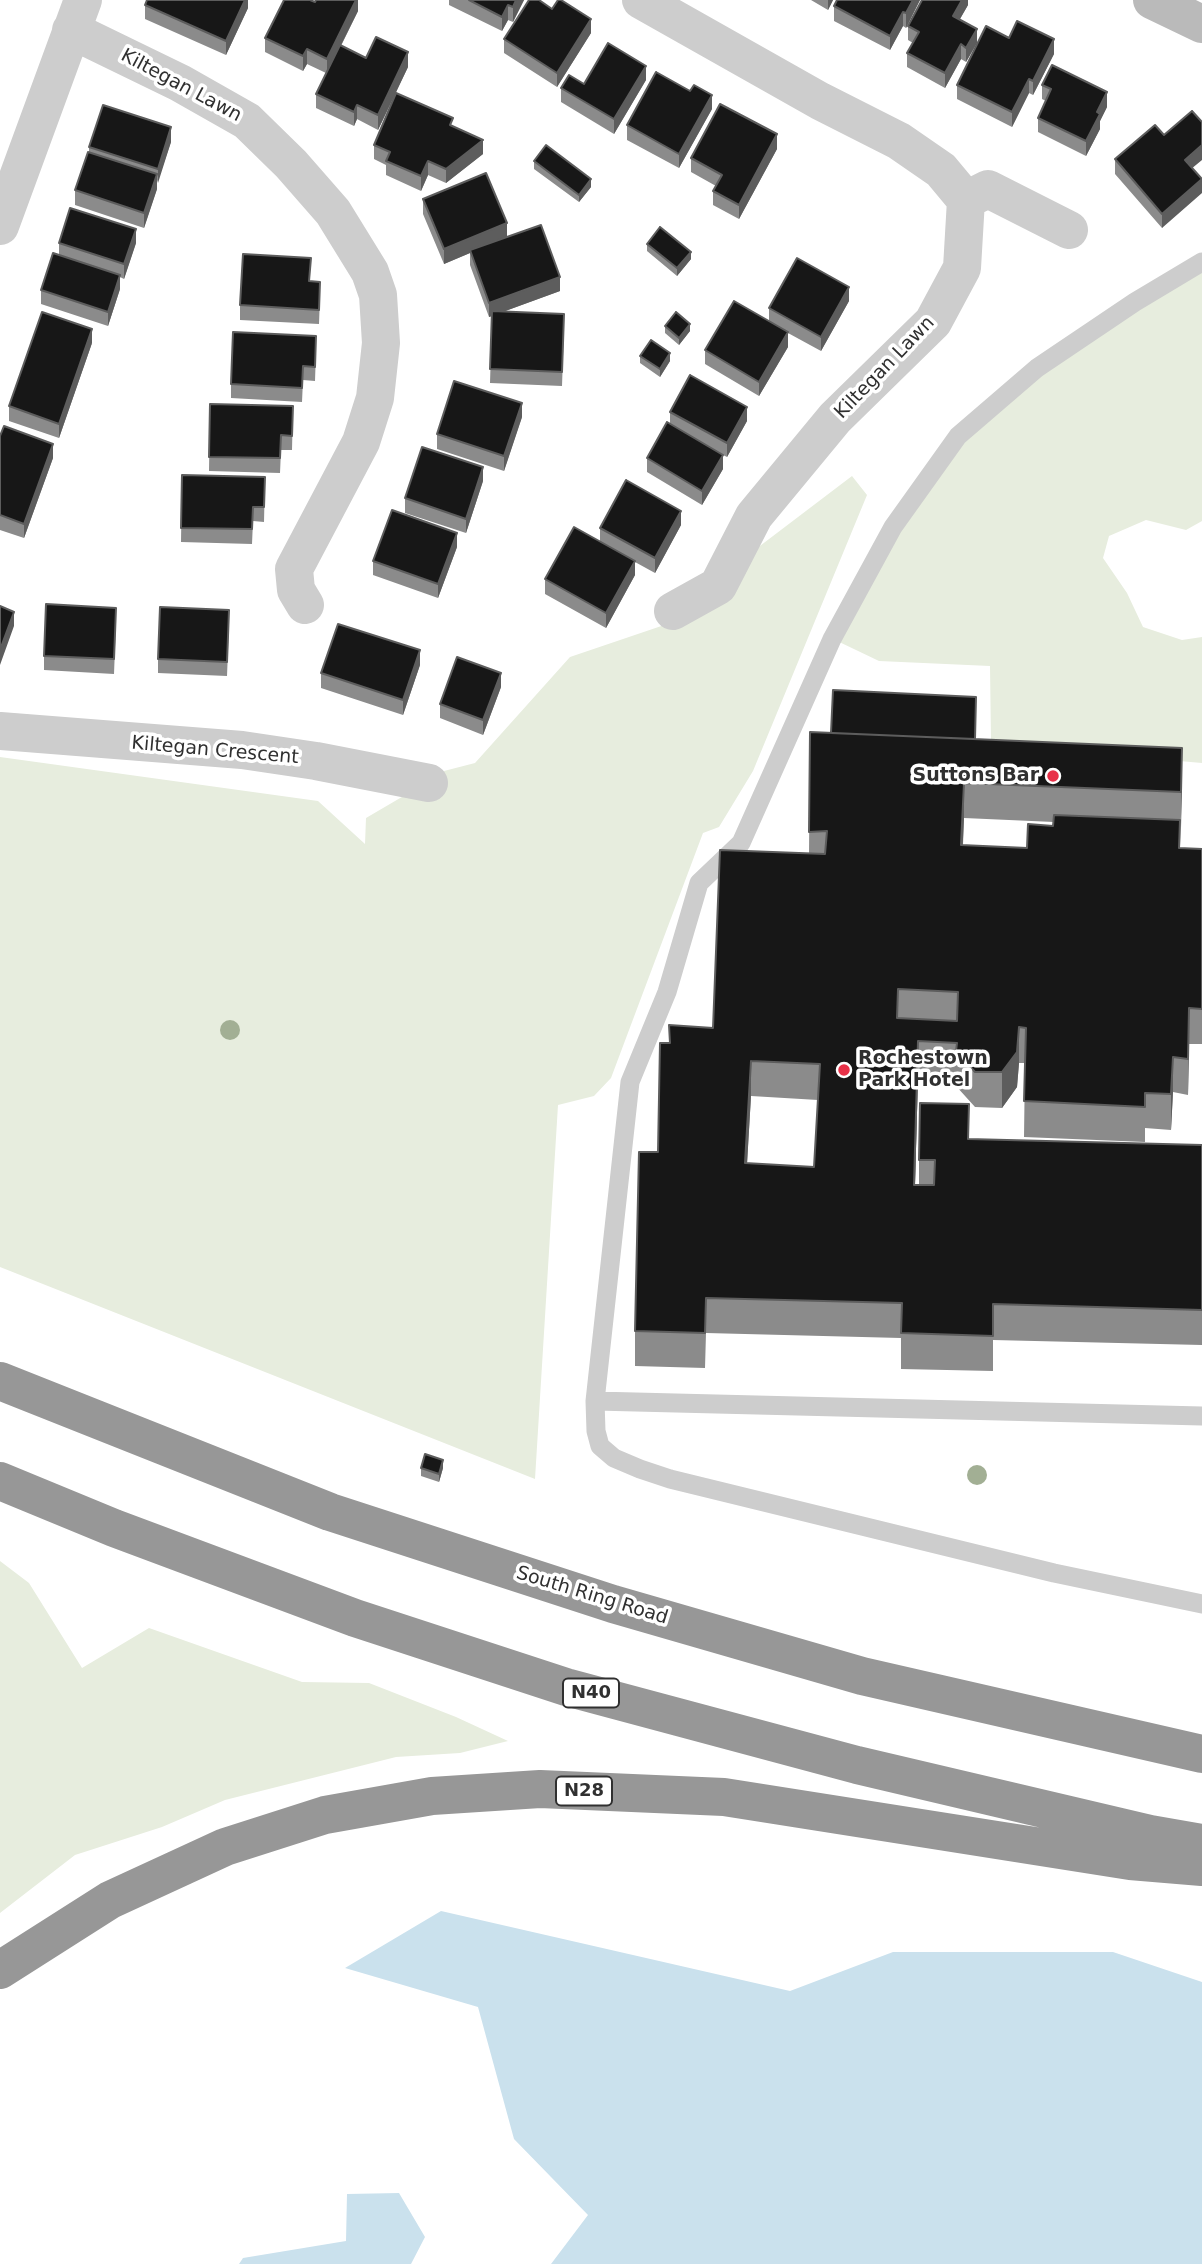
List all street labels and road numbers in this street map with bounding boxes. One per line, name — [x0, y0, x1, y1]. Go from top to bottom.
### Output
street label: Kiltegan Lawn — [117, 45, 245, 127]
street label: Kiltegan Lawn — [830, 312, 940, 424]
street label: Kiltegan Crescent — [130, 732, 300, 770]
street label: South Ring Road — [513, 1562, 671, 1630]
road number: N40 — [563, 1678, 619, 1708]
road number: N28 — [556, 1776, 612, 1806]

